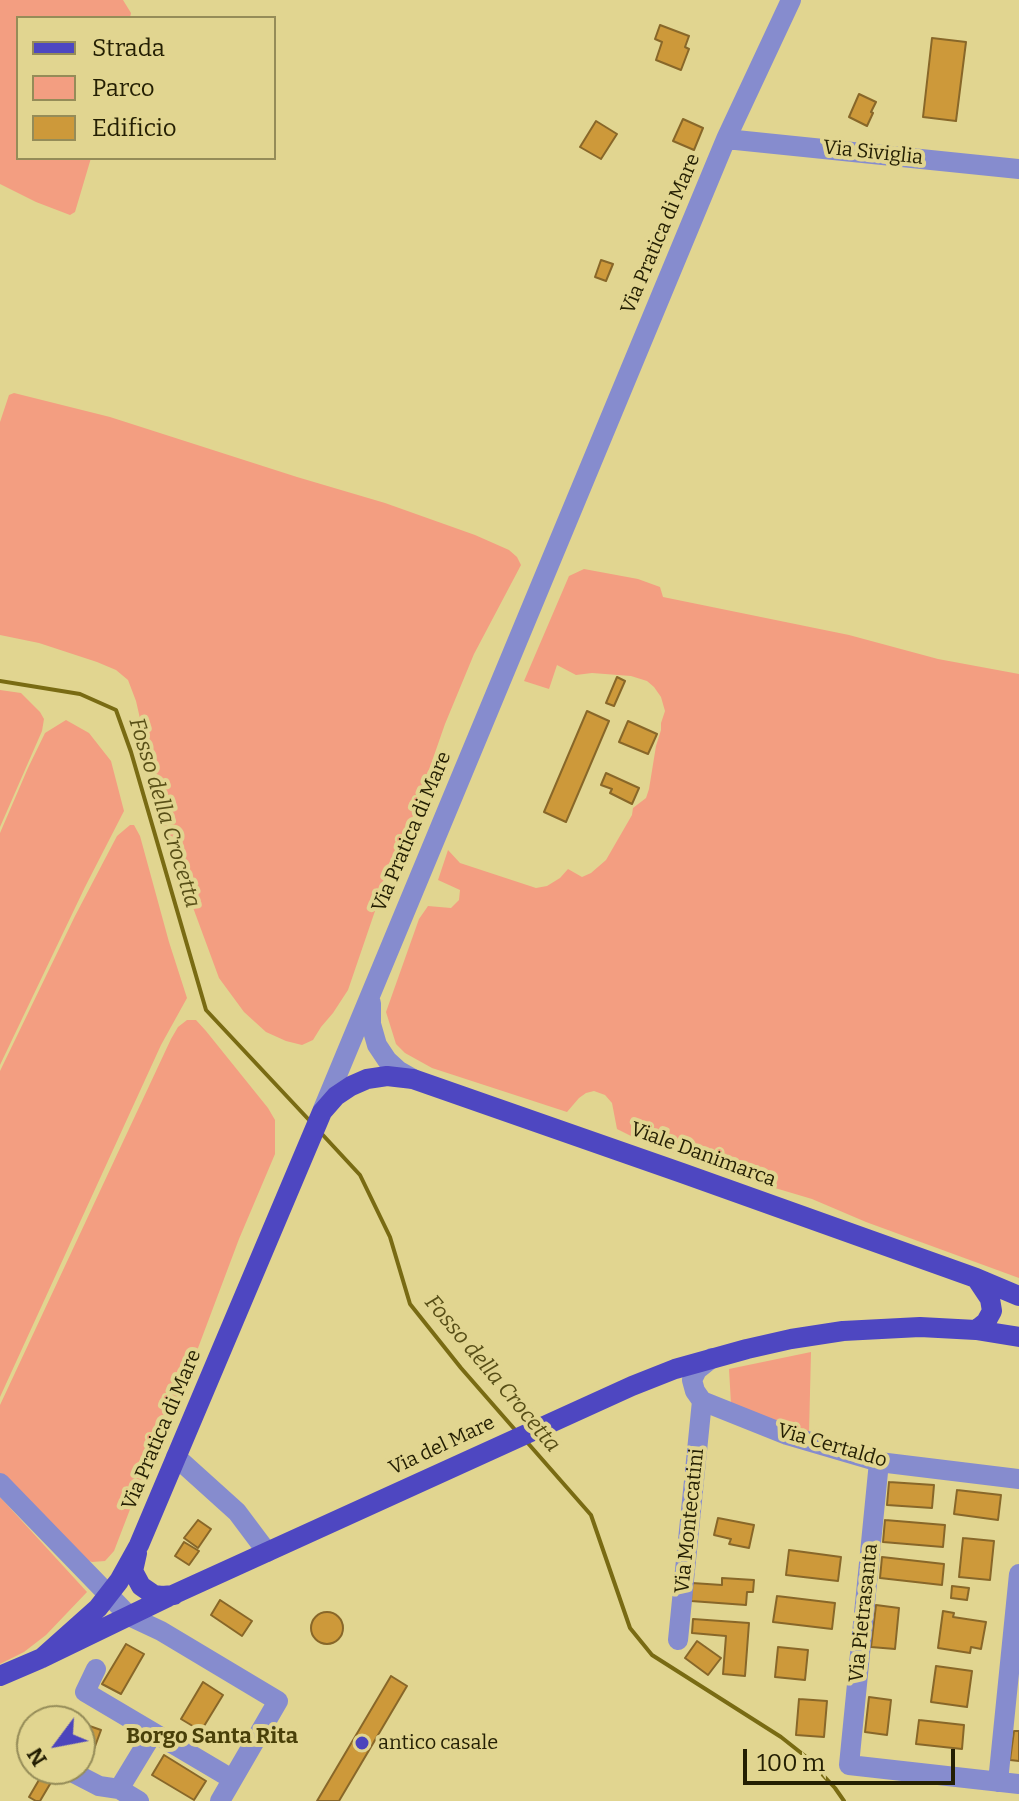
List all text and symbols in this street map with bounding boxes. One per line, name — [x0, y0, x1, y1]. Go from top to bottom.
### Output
legend — [16, 16, 276, 160]
text: Strada — [92, 34, 165, 62]
text: Parco — [92, 74, 155, 102]
text: Edificio — [92, 114, 177, 142]
street label: Via Siviglia — [822, 136, 924, 170]
street label: Via Pratica di Mare — [616, 150, 706, 318]
water label: Fosso della Crocetta — [123, 715, 205, 911]
street label: Via Pratica di Mare — [367, 748, 457, 916]
street label: Viale Danimarca — [627, 1118, 779, 1192]
water label: Fosso della Crocetta — [419, 1290, 565, 1458]
street label: Via Pratica di Mare — [117, 1346, 207, 1514]
street label: Via del Mare — [385, 1411, 499, 1481]
street label: Via Certaldo — [774, 1419, 890, 1473]
street label: Via Montecatini — [670, 1447, 710, 1595]
street label: Via Pietrasanta — [845, 1542, 883, 1684]
north arrow — [16, 1705, 96, 1785]
district label: Borgo Santa Rita — [126, 1724, 298, 1750]
place label: antico casale — [378, 1731, 498, 1755]
scale bar — [747, 1733, 959, 1783]
marker: antico casale — [353, 1734, 371, 1752]
text: N — [21, 1743, 53, 1771]
text: 100 m — [757, 1749, 825, 1777]

